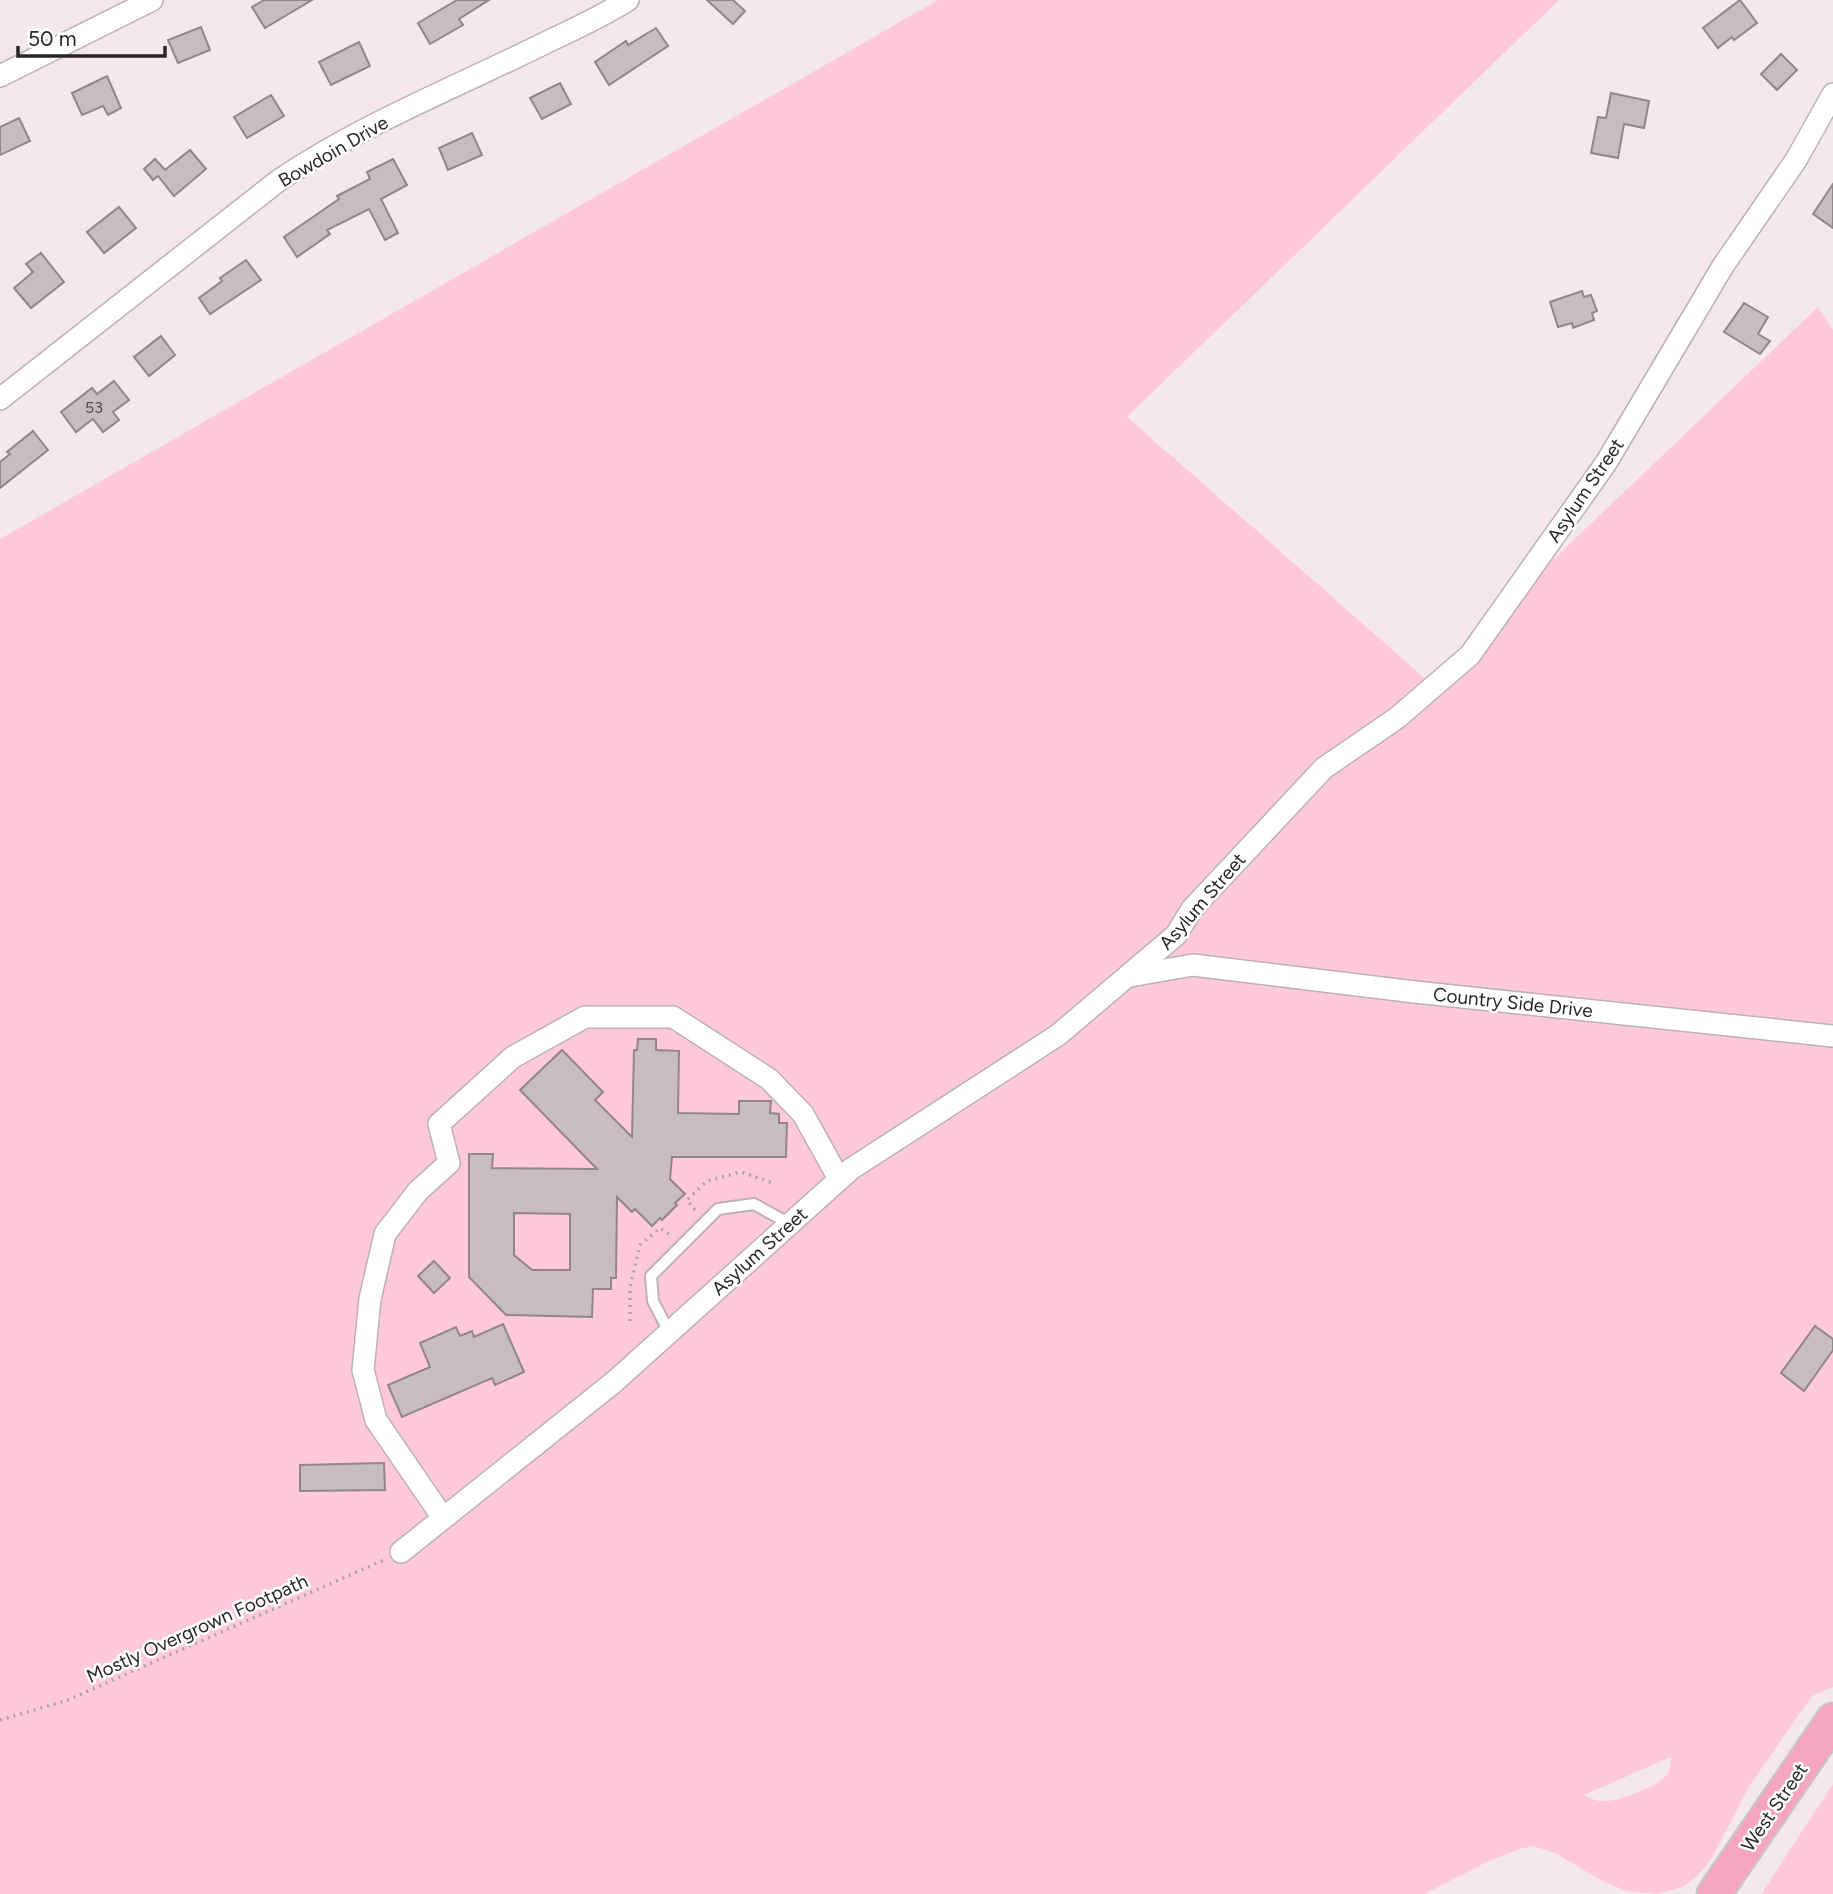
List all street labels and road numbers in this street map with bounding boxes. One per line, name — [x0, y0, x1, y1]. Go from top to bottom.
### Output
street label: Bowdoin Drive — [274, 111, 392, 192]
street label: Asylum Street — [1542, 434, 1629, 547]
street label: Asylum Street — [1154, 848, 1251, 954]
street label: Country Side Drive — [1432, 983, 1594, 1022]
street label: Asylum Street — [707, 1202, 812, 1300]
street label: Mostly Overgrown Footpath — [83, 1569, 311, 1688]
street label: West Street — [1736, 1759, 1812, 1856]

